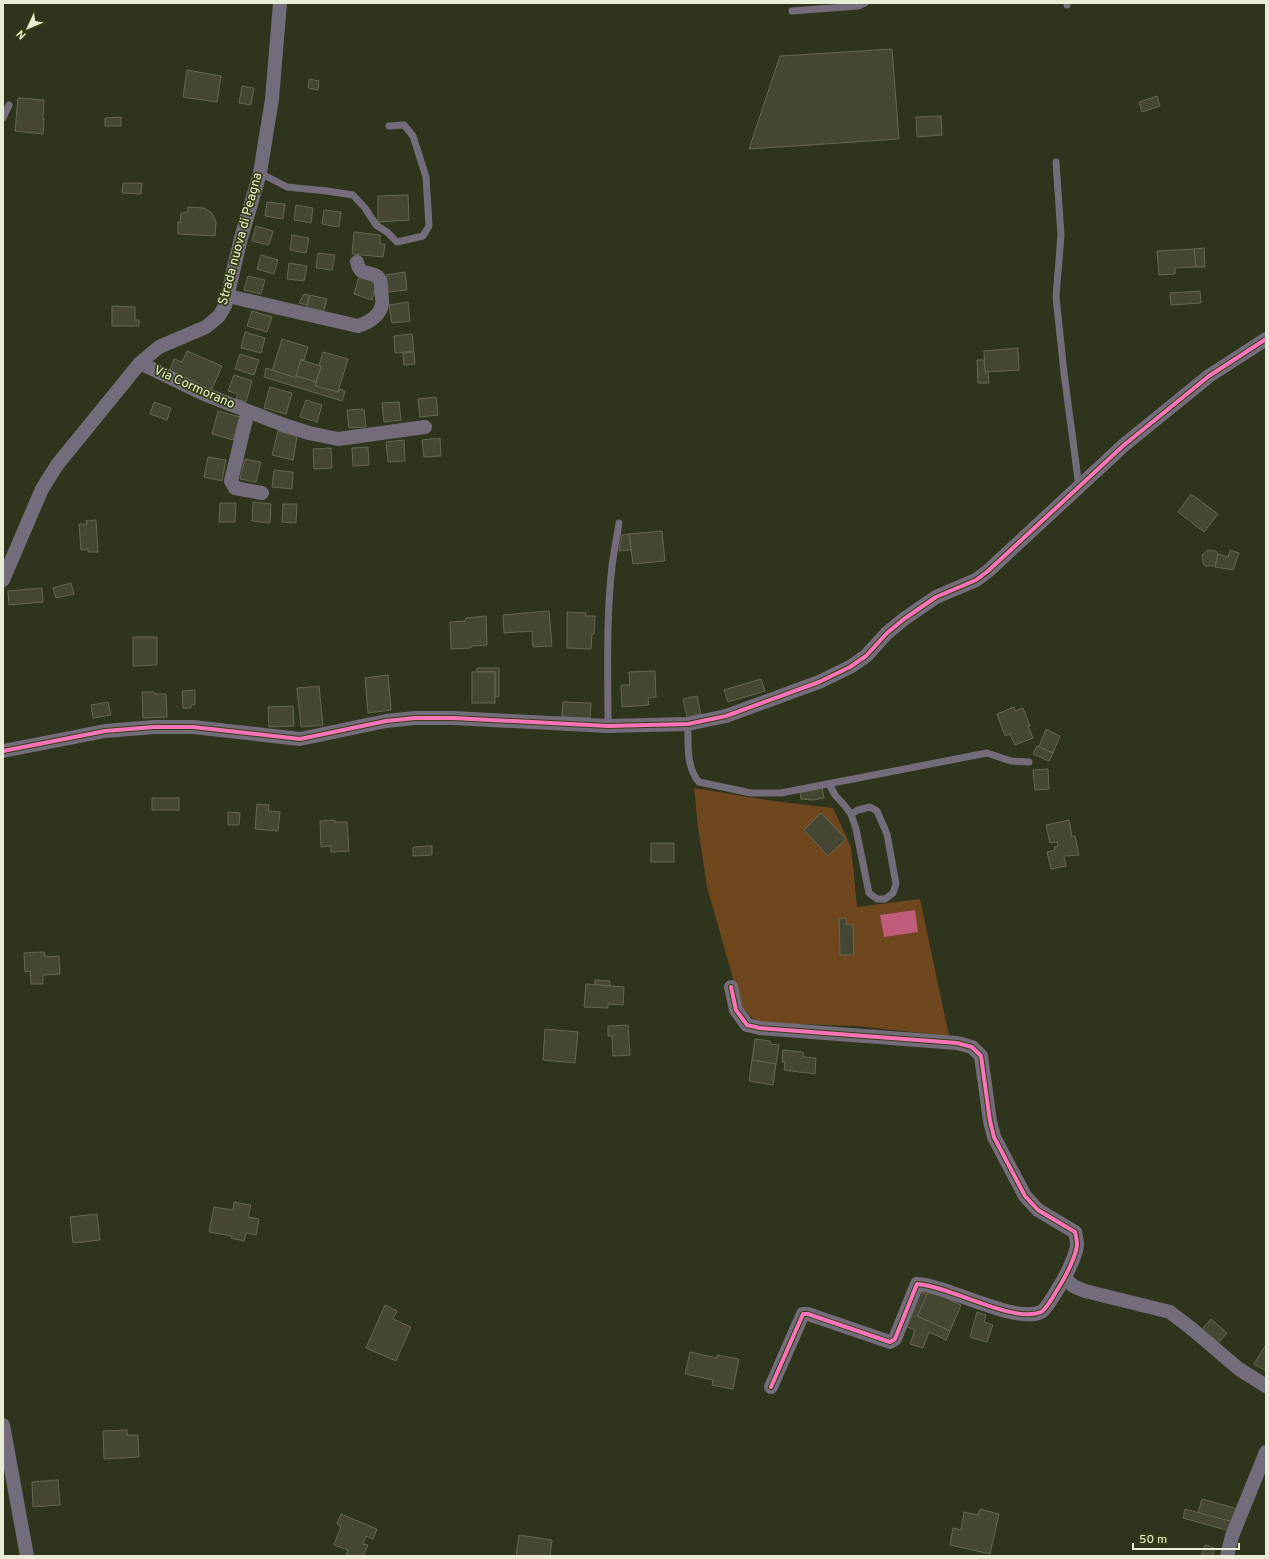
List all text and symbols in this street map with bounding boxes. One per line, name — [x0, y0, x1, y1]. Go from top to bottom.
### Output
north arrow — [8, 8, 48, 48]
text: N — [14, 27, 29, 42]
street label: Strada nuova di Peagna — [216, 171, 266, 307]
street label: Via Cormorano — [151, 363, 237, 413]
scale bar — [1133, 1525, 1239, 1551]
text: 50 m — [1139, 1532, 1167, 1548]

